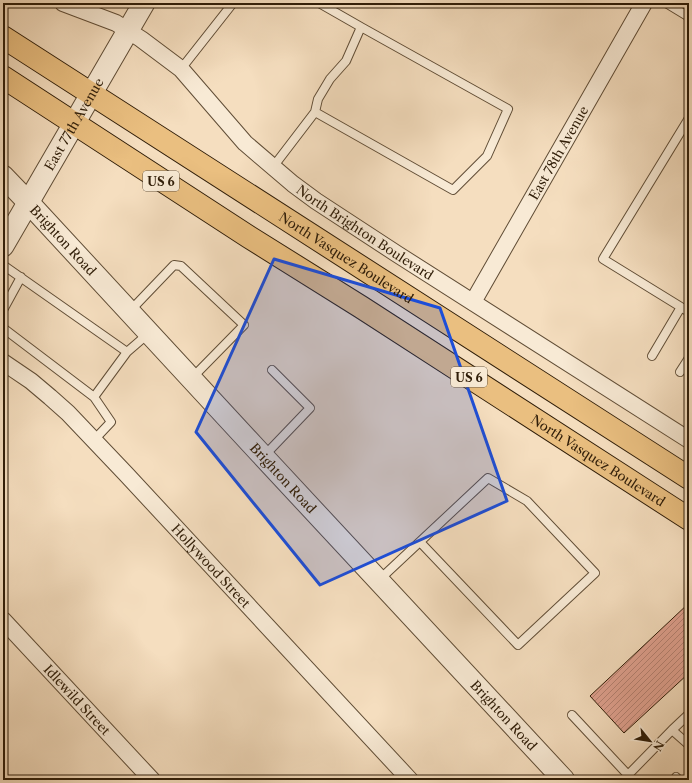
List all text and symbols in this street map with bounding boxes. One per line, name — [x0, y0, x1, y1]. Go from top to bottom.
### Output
street label: East 77th Avenue — [41, 75, 107, 173]
street label: East 78th Avenue — [525, 103, 592, 202]
road number: US 6 — [143, 171, 179, 191]
street label: North Brighton Boulevard — [293, 181, 436, 283]
street label: Brighton Road — [27, 202, 100, 279]
street label: North Vasquez Boulevard — [276, 209, 416, 307]
road number: US 6 — [451, 367, 487, 387]
street label: North Vasquez Boulevard — [528, 411, 668, 510]
street label: Brighton Road — [247, 440, 320, 516]
street label: Hollywood Street — [168, 520, 254, 611]
street label: Idlewild Street — [41, 661, 114, 739]
street label: Brighton Road — [467, 677, 540, 754]
north arrow — [630, 721, 670, 761]
text: N — [650, 738, 667, 754]

